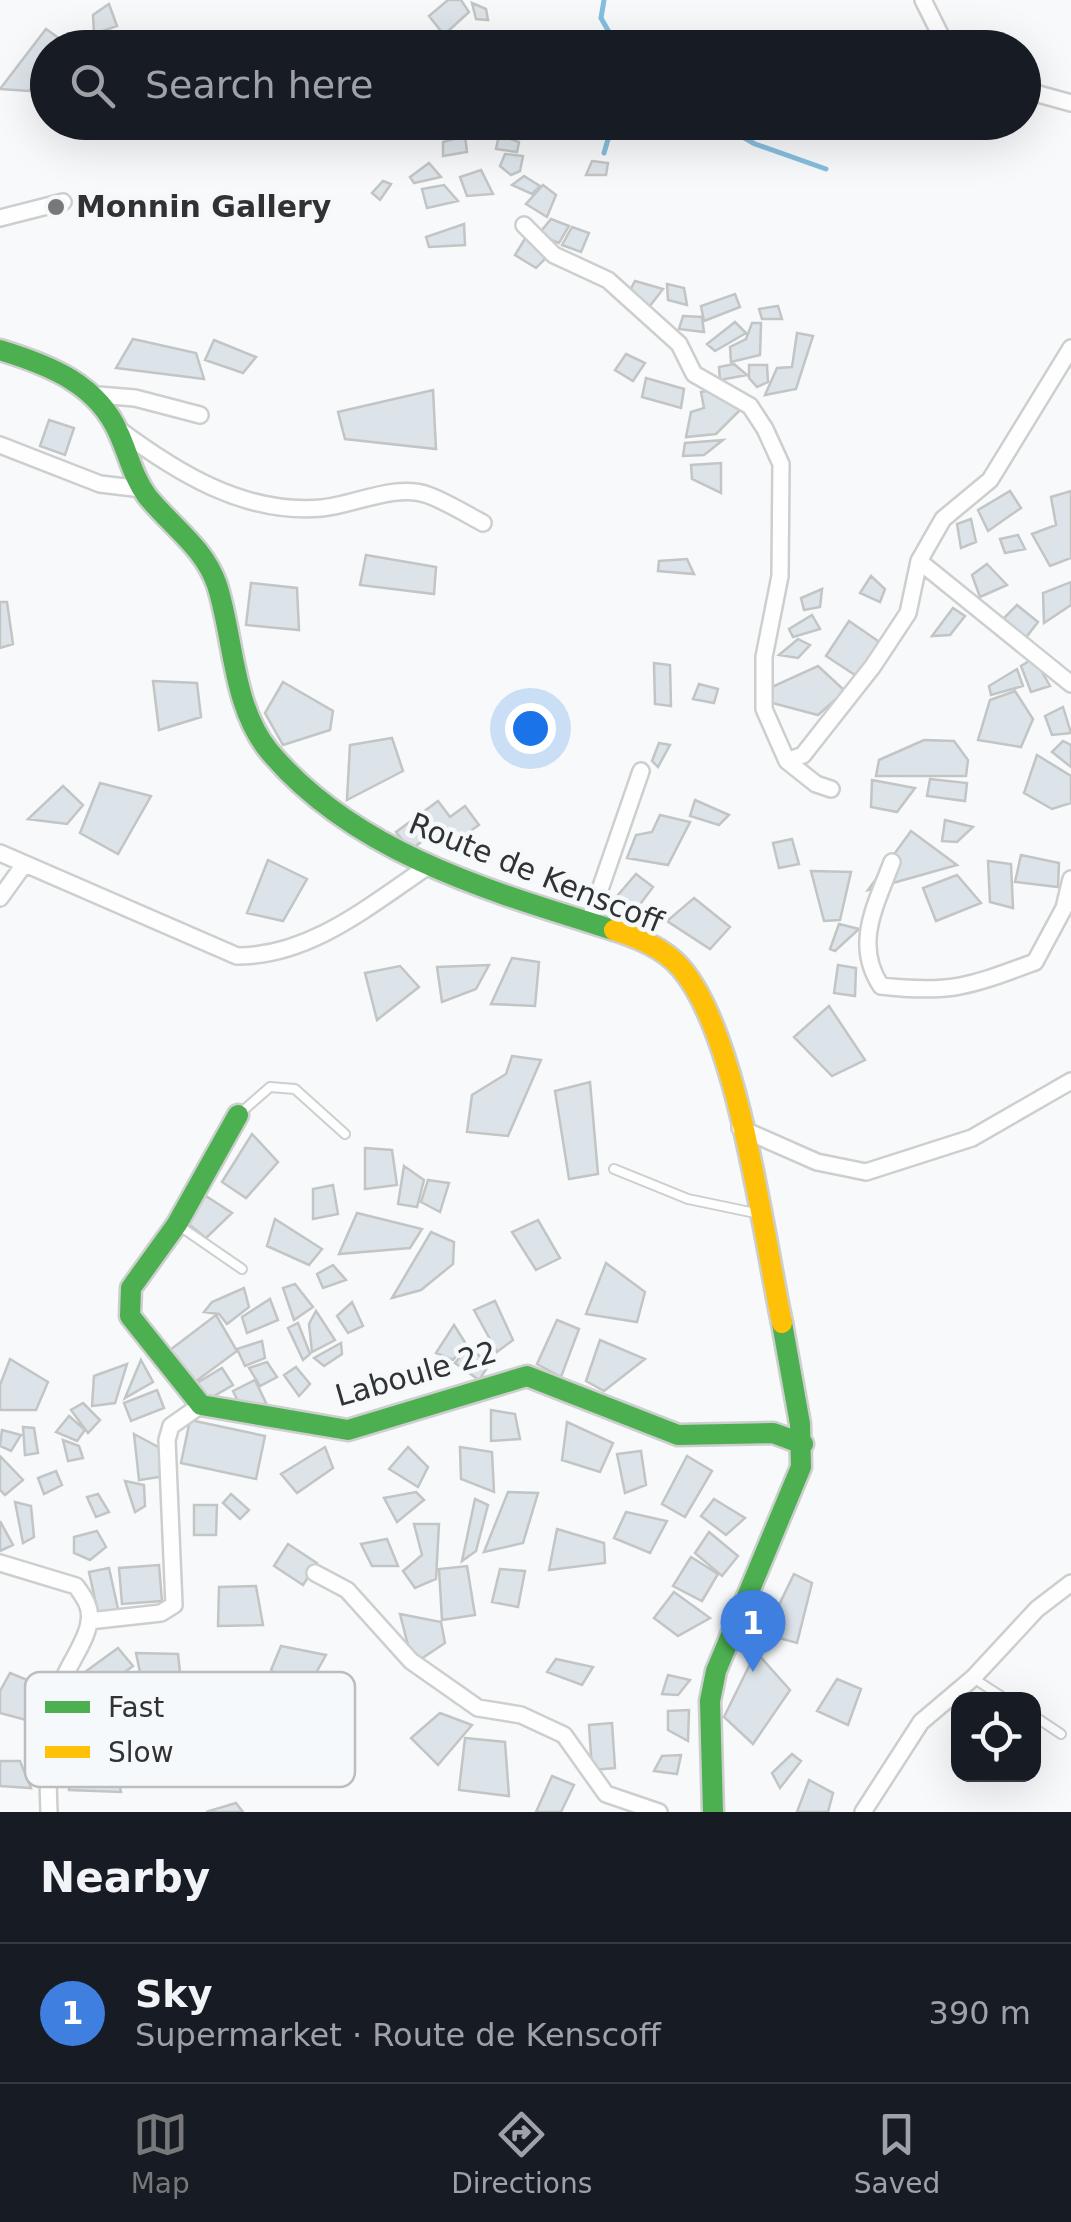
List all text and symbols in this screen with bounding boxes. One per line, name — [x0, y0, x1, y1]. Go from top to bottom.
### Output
search box — [30, 30, 1041, 140]
icon: search — [65, 58, 120, 113]
text: Search here — [145, 63, 373, 107]
place label: Monnin Gallery — [76, 189, 332, 224]
marker: Monnin Gallery — [45, 196, 67, 218]
your location — [505, 703, 556, 754]
street label: Route de Kenscoff — [404, 806, 669, 940]
street label: Laboule 22 — [331, 1334, 500, 1413]
pin: 1 — [720, 1590, 786, 1672]
legend — [25, 1672, 355, 1787]
text: Fast — [108, 1691, 164, 1724]
map controls — [951, 1692, 1041, 1782]
button: locate — [951, 1692, 1041, 1782]
text: Slow — [108, 1736, 174, 1769]
text: Nearby — [40, 1853, 210, 1902]
text: Sky — [135, 1972, 212, 2016]
text: 1 — [61, 1994, 84, 2032]
text: 390 m — [929, 1994, 1031, 2032]
text: Supermarket · Route de Kenscoff — [135, 2016, 661, 2054]
tab: Map — [131, 2107, 190, 2200]
tab: Directions — [451, 2107, 592, 2200]
tab: Saved — [854, 2107, 940, 2200]

